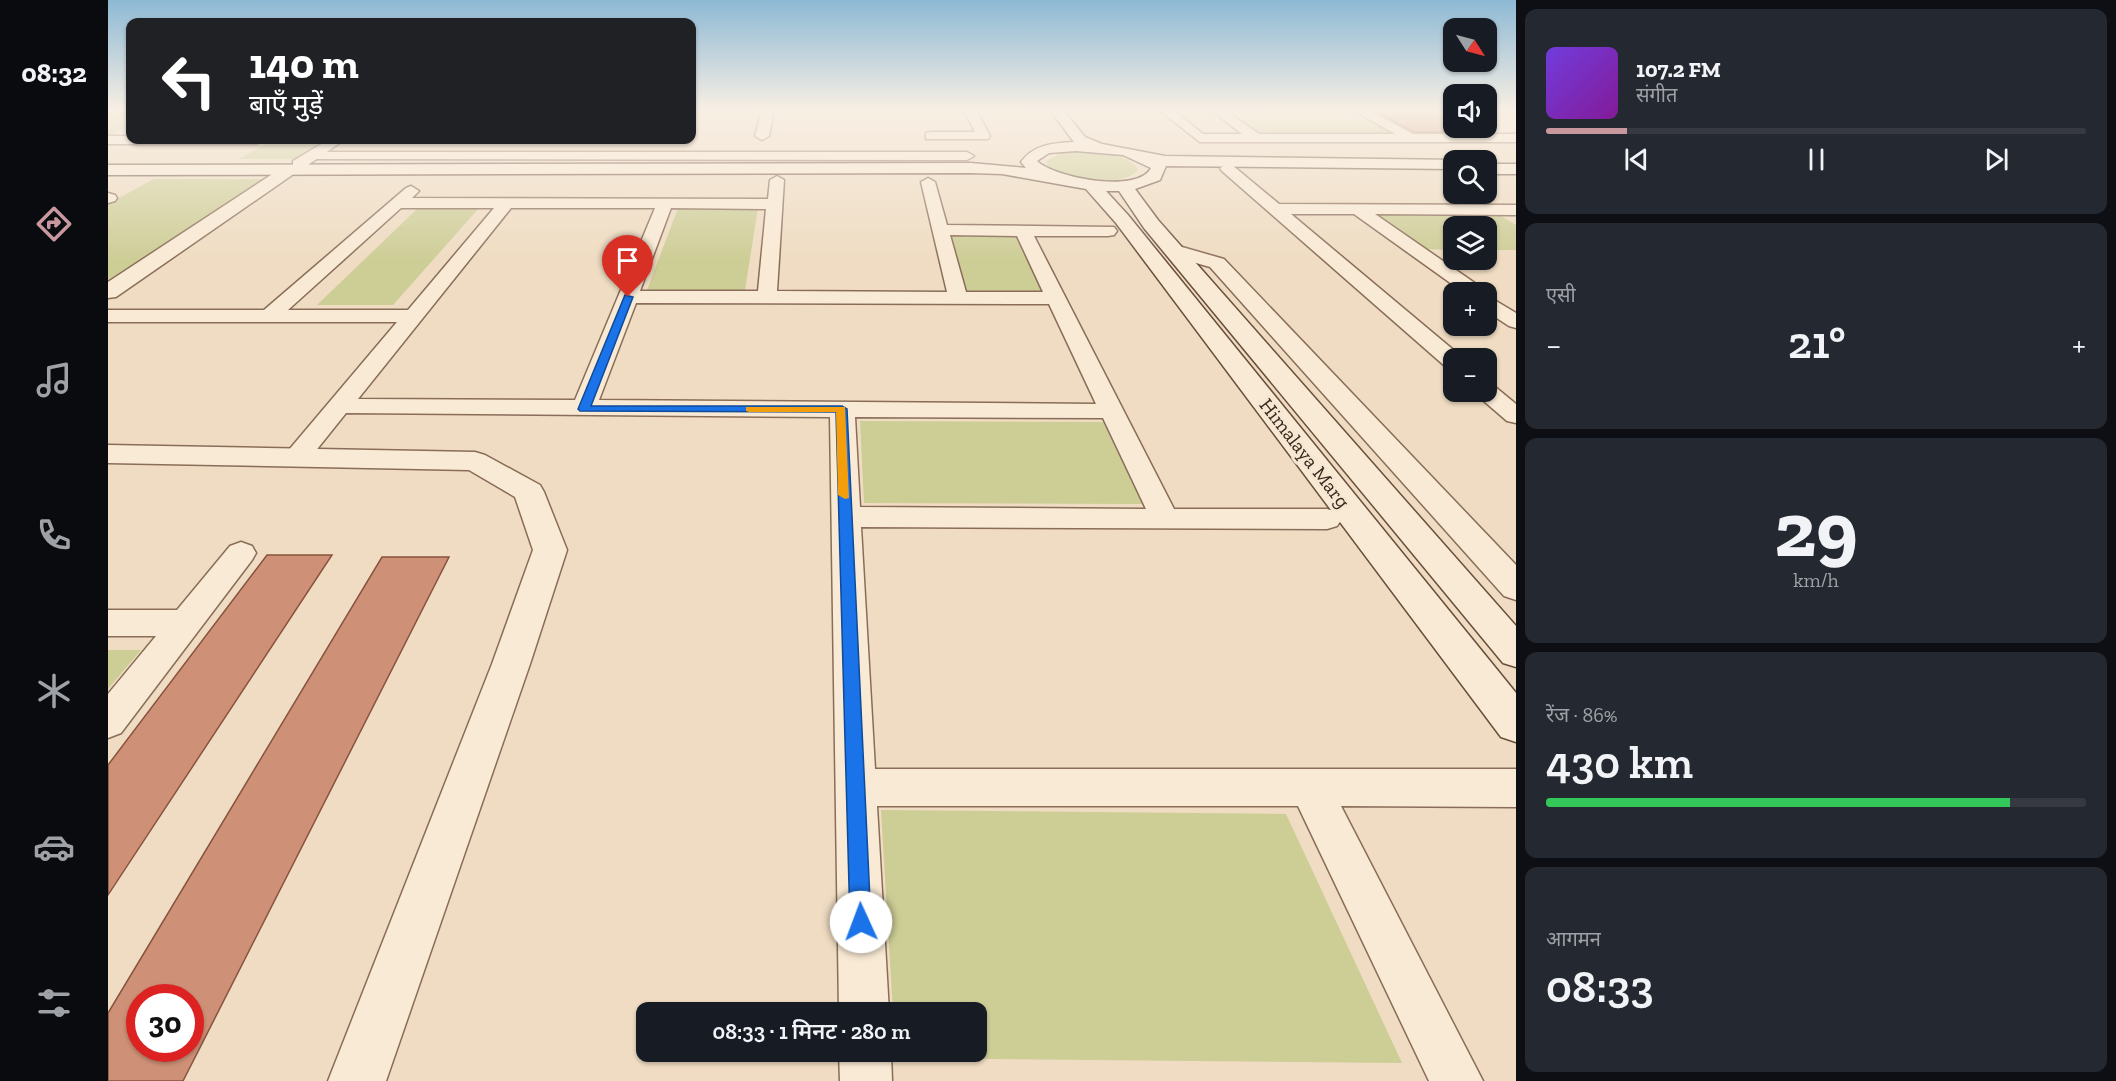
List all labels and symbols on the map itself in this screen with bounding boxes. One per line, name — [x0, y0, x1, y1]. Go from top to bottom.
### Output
north arrow — [1443, 18, 1497, 72]
pin — [602, 235, 653, 297]
street label: Himalaya Marg — [1255, 393, 1355, 513]
position arrow — [829, 890, 893, 954]
speed limit sign: 30 — [126, 984, 204, 1062]

